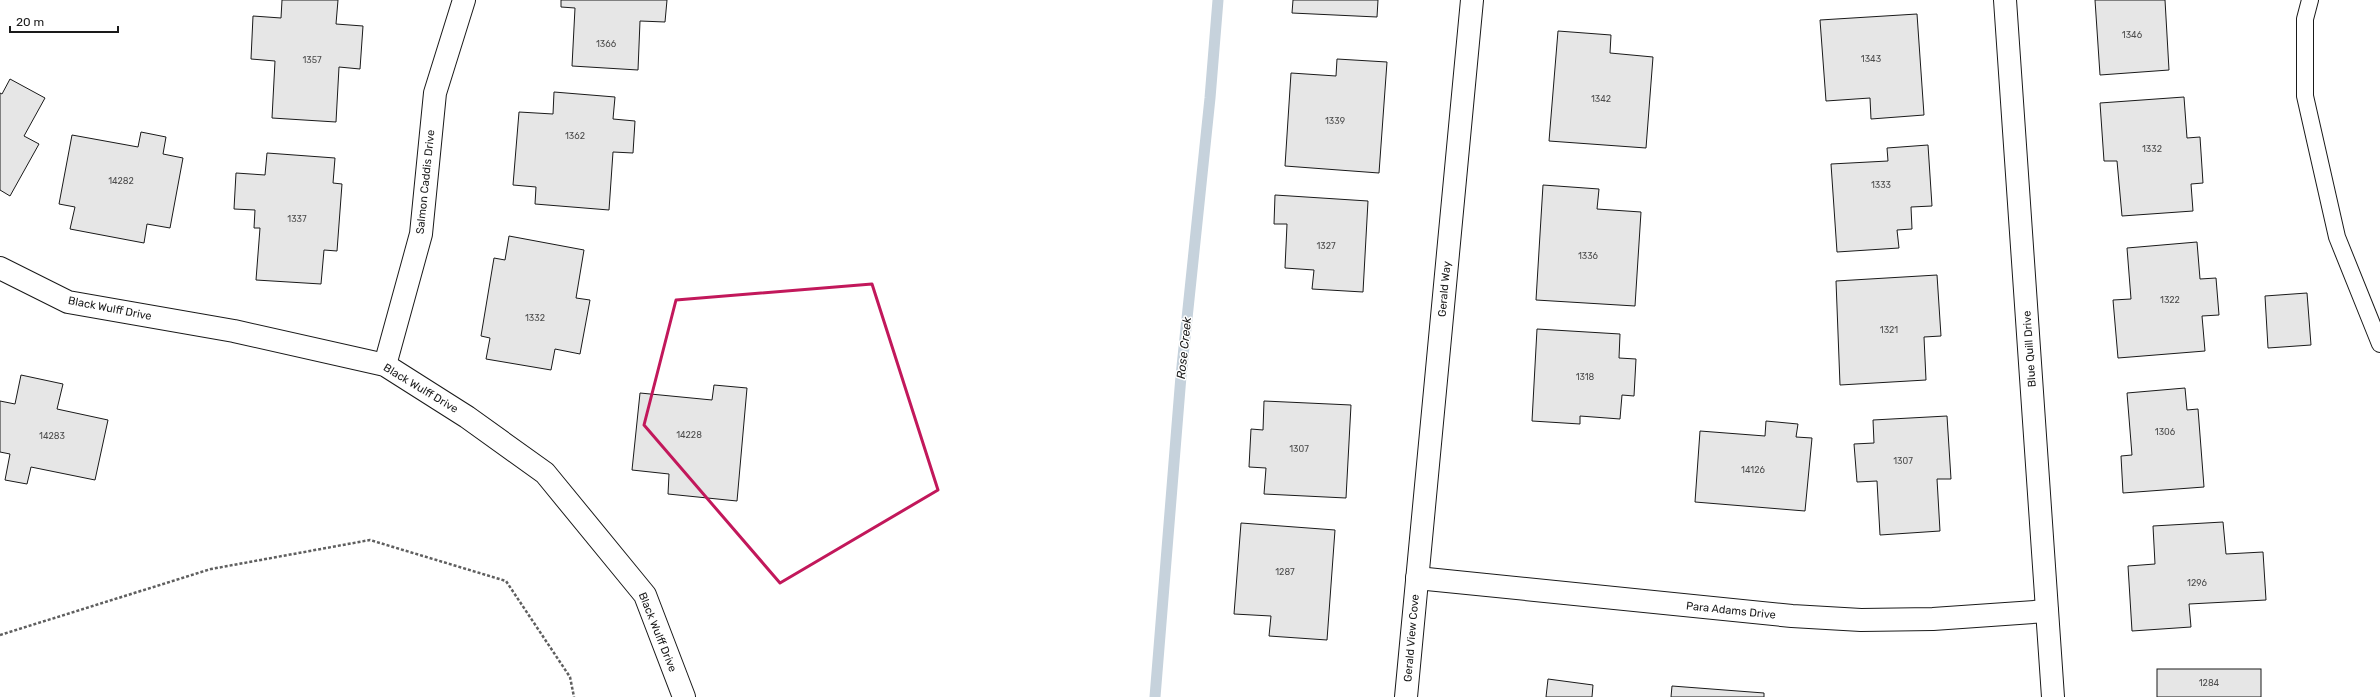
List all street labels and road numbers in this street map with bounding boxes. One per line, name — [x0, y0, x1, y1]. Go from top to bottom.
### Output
street label: Salmon Caddis Drive — [414, 129, 437, 235]
street label: Gerald Way — [1436, 261, 1453, 318]
street label: Black Wulff Drive — [67, 294, 153, 323]
street label: Blue Quill Drive — [2020, 310, 2039, 388]
street label: Black Wulff Drive — [381, 361, 460, 416]
street label: Black Wulff Drive — [636, 590, 679, 674]
street label: Gerald View Cove — [1401, 594, 1422, 682]
street label: Para Adams Drive — [1685, 599, 1776, 622]

